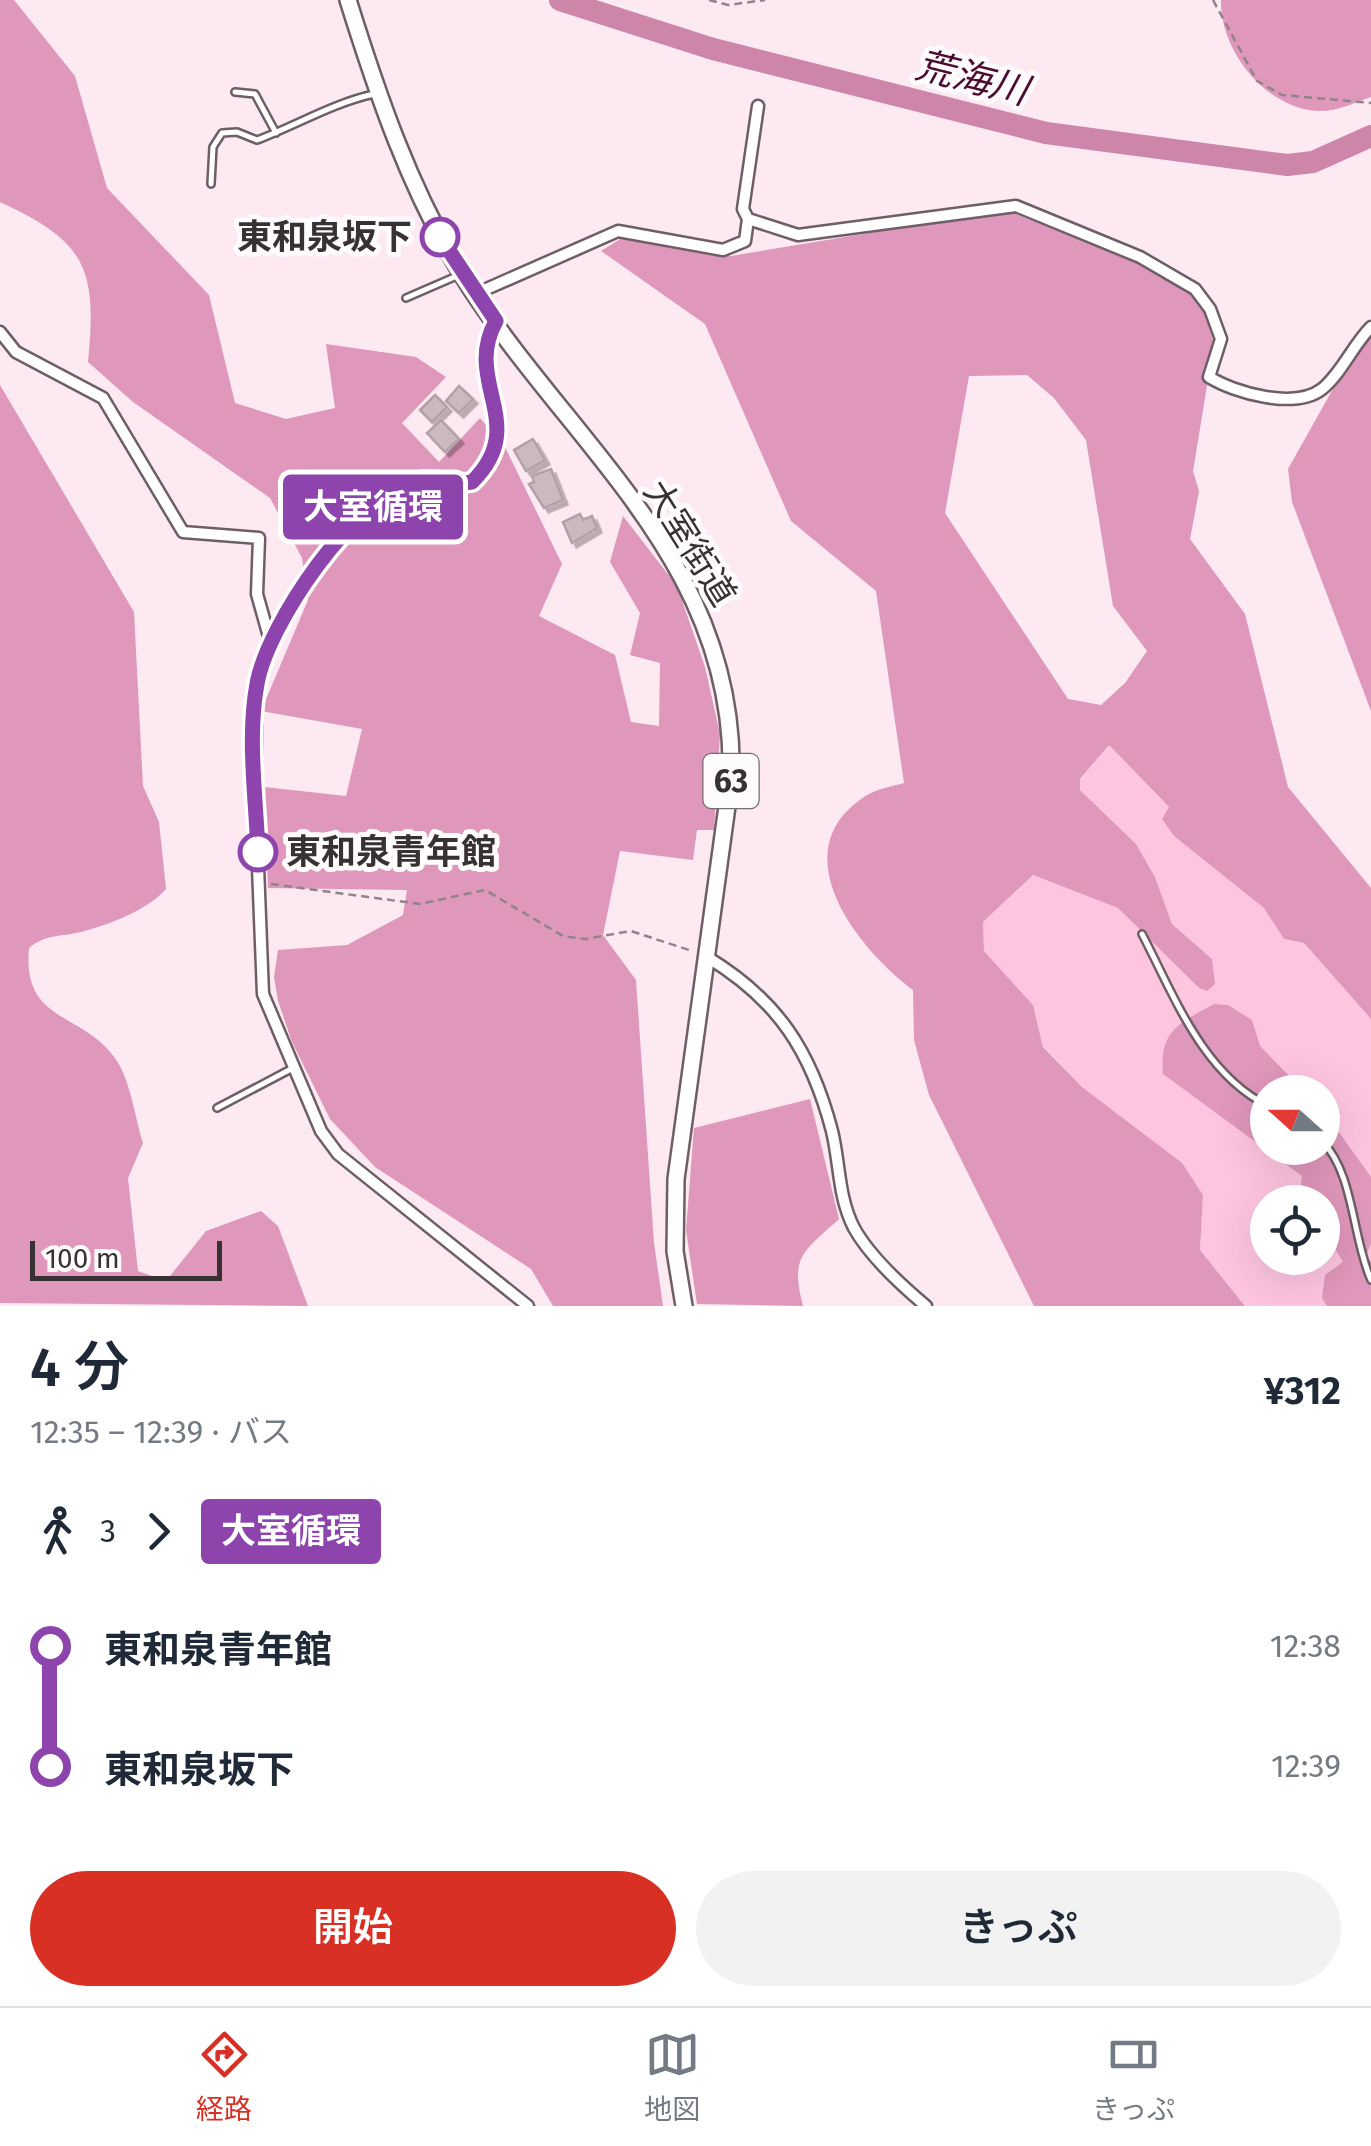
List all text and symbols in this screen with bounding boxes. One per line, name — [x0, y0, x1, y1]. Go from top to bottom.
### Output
water label: 荒海川 — [911, 42, 1037, 115]
place label: 東和泉坂下 — [237, 216, 412, 258]
marker: 東和泉坂下 — [421, 218, 459, 256]
street label: 大室街道 — [635, 473, 745, 613]
line badge: 大室循環 — [303, 474, 443, 540]
text: 大室循環 — [303, 486, 443, 528]
road number: 63 — [704, 754, 758, 808]
place label: 東和泉青年館 — [286, 831, 496, 873]
marker: 東和泉青年館 — [239, 833, 277, 871]
north arrow — [1250, 1075, 1340, 1165]
map controls — [1250, 1075, 1340, 1275]
button: locate — [1250, 1185, 1340, 1275]
scale bar — [30, 1236, 222, 1280]
text: 100 m — [45, 1242, 120, 1275]
text: 4 分 — [30, 1335, 129, 1401]
text: ¥312 — [1264, 1368, 1341, 1414]
text: 12:35 – 12:39 · バス — [30, 1413, 292, 1451]
icon: walk — [30, 1504, 85, 1559]
icon: forward — [131, 1504, 186, 1559]
text: 大室循環 — [221, 1510, 361, 1552]
text: 3 — [100, 1512, 116, 1550]
text: 東和泉青年館 — [104, 1627, 332, 1673]
text: 12:38 — [1270, 1627, 1341, 1665]
text: 東和泉坂下 — [104, 1747, 294, 1793]
text: 12:39 — [1271, 1747, 1341, 1785]
button: 開始 — [30, 1871, 676, 1986]
button: きっぷ — [696, 1871, 1341, 1986]
tab: 経路 — [196, 2027, 252, 2127]
tab: 地図 — [644, 2027, 700, 2127]
tab: きっぷ — [1092, 2027, 1175, 2127]

